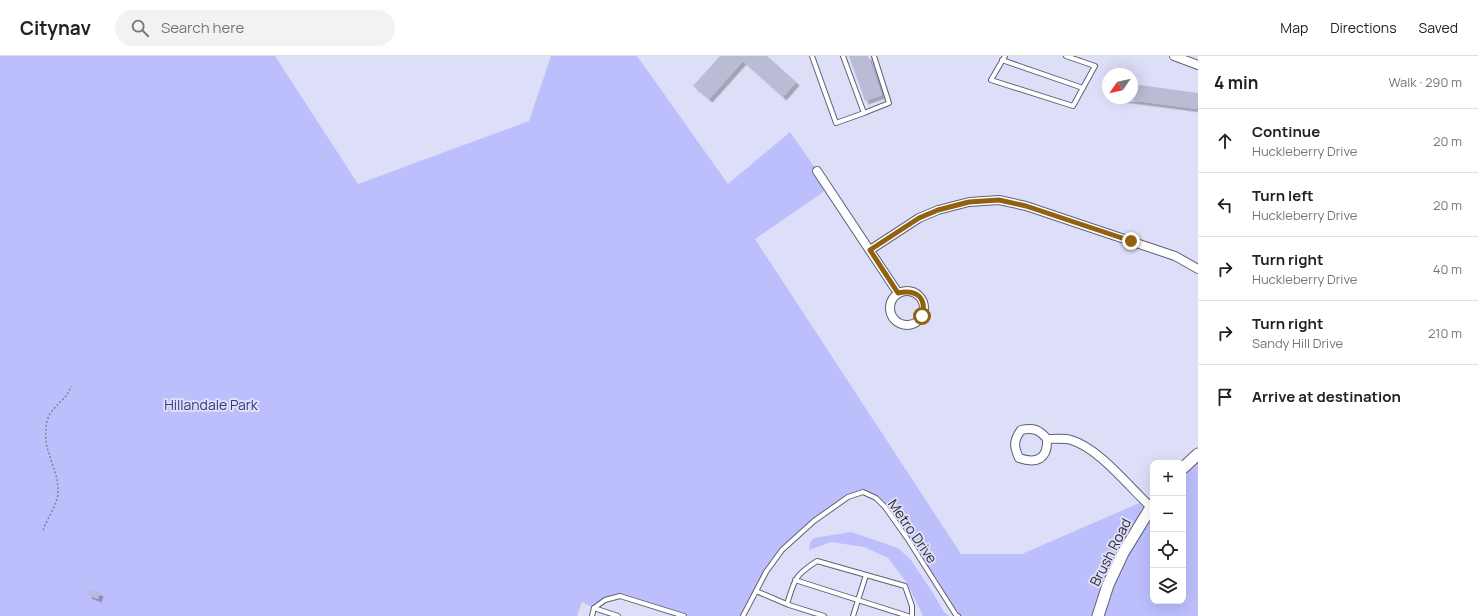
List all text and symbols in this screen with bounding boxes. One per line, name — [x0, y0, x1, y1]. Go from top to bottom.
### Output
search box — [115, 10, 395, 46]
text: Citynav — [20, 15, 91, 41]
icon: search — [129, 17, 151, 39]
text: Search here — [161, 17, 244, 38]
text: Map — [1280, 18, 1308, 37]
text: Directions — [1330, 18, 1397, 37]
text: Saved — [1419, 18, 1458, 37]
north arrow — [1102, 68, 1138, 104]
text: 4 min — [1214, 71, 1258, 94]
text: Walk · 290 m — [1389, 73, 1462, 91]
text: Continue — [1252, 121, 1320, 142]
icon: ahead — [1214, 130, 1236, 152]
text: 20 m — [1433, 132, 1462, 150]
text: Huckleberry Drive — [1252, 142, 1357, 160]
text: Turn left — [1252, 185, 1314, 206]
icon: left — [1214, 194, 1236, 216]
text: 20 m — [1433, 196, 1462, 214]
text: Huckleberry Drive — [1252, 206, 1357, 224]
route end — [1122, 232, 1140, 250]
text: Turn right — [1252, 249, 1323, 270]
icon: right — [1214, 258, 1236, 280]
text: 40 m — [1433, 260, 1462, 278]
text: Huckleberry Drive — [1252, 270, 1357, 288]
route start — [913, 307, 931, 325]
text: Turn right — [1252, 313, 1323, 334]
icon: right — [1214, 322, 1236, 344]
text: 210 m — [1428, 324, 1462, 342]
text: Sandy Hill Drive — [1252, 334, 1343, 352]
icon: arrive — [1214, 386, 1236, 408]
text: Arrive at destination — [1252, 386, 1401, 407]
park label: Hillandale Park — [164, 395, 259, 414]
map controls — [1150, 460, 1186, 604]
button: + — [1150, 460, 1186, 496]
street label: Metro Drive — [884, 495, 942, 567]
button: − — [1150, 496, 1186, 532]
street label: Brush Road — [1085, 515, 1135, 589]
button: locate — [1150, 532, 1186, 568]
button: layers — [1150, 568, 1186, 604]

